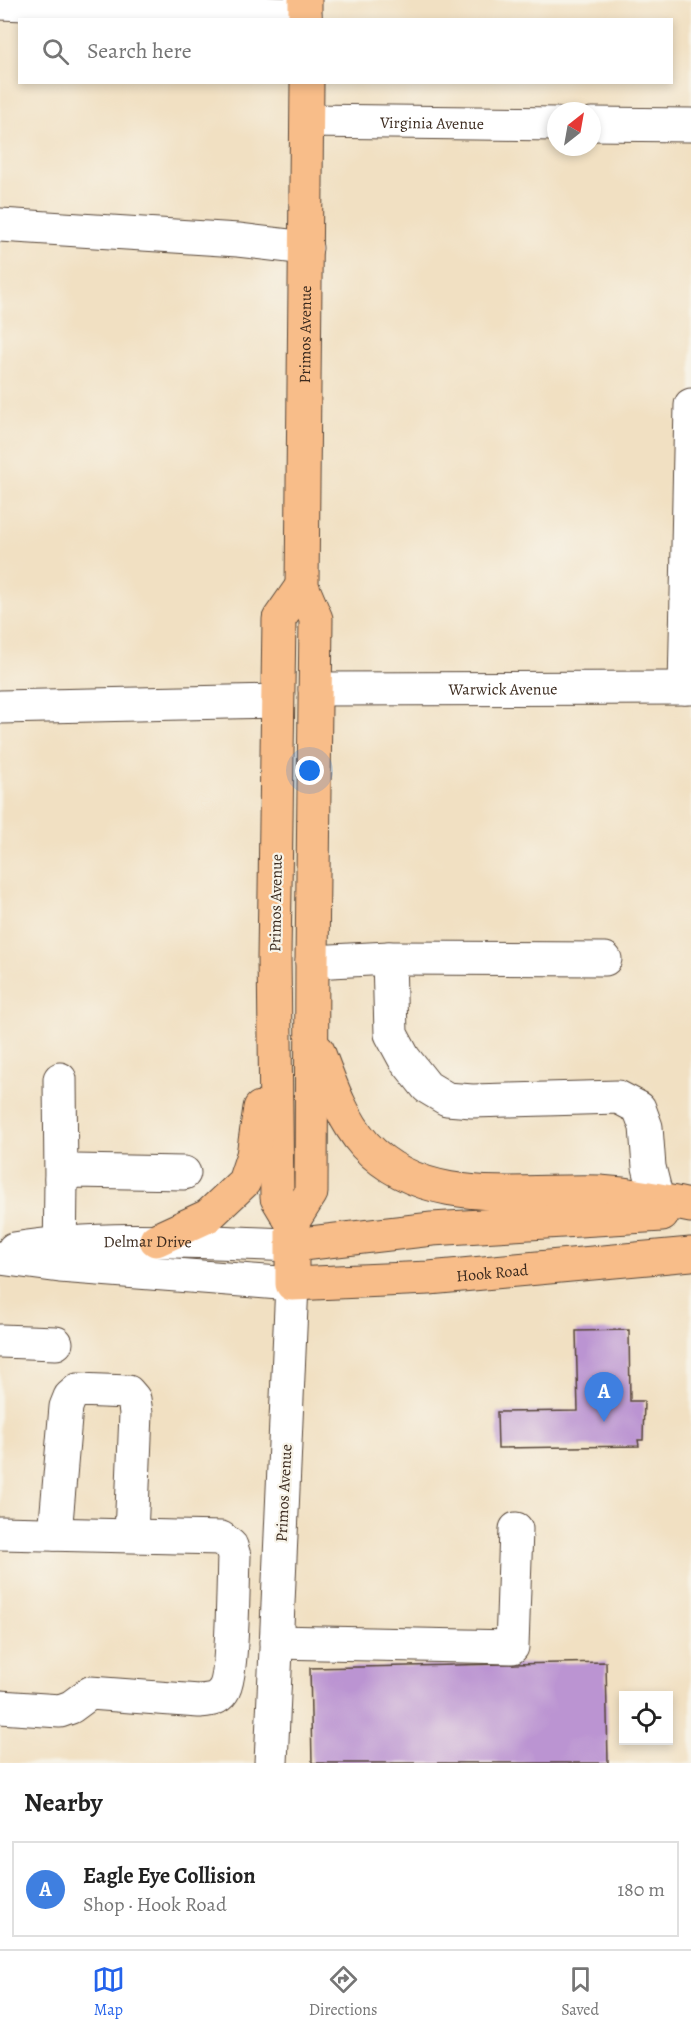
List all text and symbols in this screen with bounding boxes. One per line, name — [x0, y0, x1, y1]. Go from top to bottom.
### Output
search box — [18, 18, 673, 84]
icon: search — [39, 35, 72, 68]
text: Search here — [87, 36, 192, 66]
north arrow — [547, 102, 601, 156]
street label: Virginia Avenue — [379, 112, 484, 135]
street label: Primos Avenue — [294, 285, 317, 383]
street label: Warwick Avenue — [448, 678, 557, 701]
your location — [295, 756, 324, 785]
street label: Primos Avenue — [264, 854, 288, 952]
street label: Delmar Drive — [103, 1231, 192, 1253]
street label: Hook Road — [455, 1259, 530, 1287]
pin: A — [584, 1372, 624, 1422]
street label: Primos Avenue — [270, 1444, 298, 1542]
map controls — [619, 1691, 673, 1745]
button: locate — [619, 1691, 673, 1745]
text: Nearby — [24, 1785, 103, 1820]
text: Eagle Eye Collision — [83, 1861, 256, 1891]
text: A — [39, 1876, 52, 1903]
text: 180 m — [617, 1876, 665, 1903]
text: Shop · Hook Road — [83, 1891, 227, 1918]
tab: Map — [92, 1963, 125, 2021]
tab: Directions — [309, 1963, 377, 2021]
tab: Saved — [561, 1963, 599, 2021]

